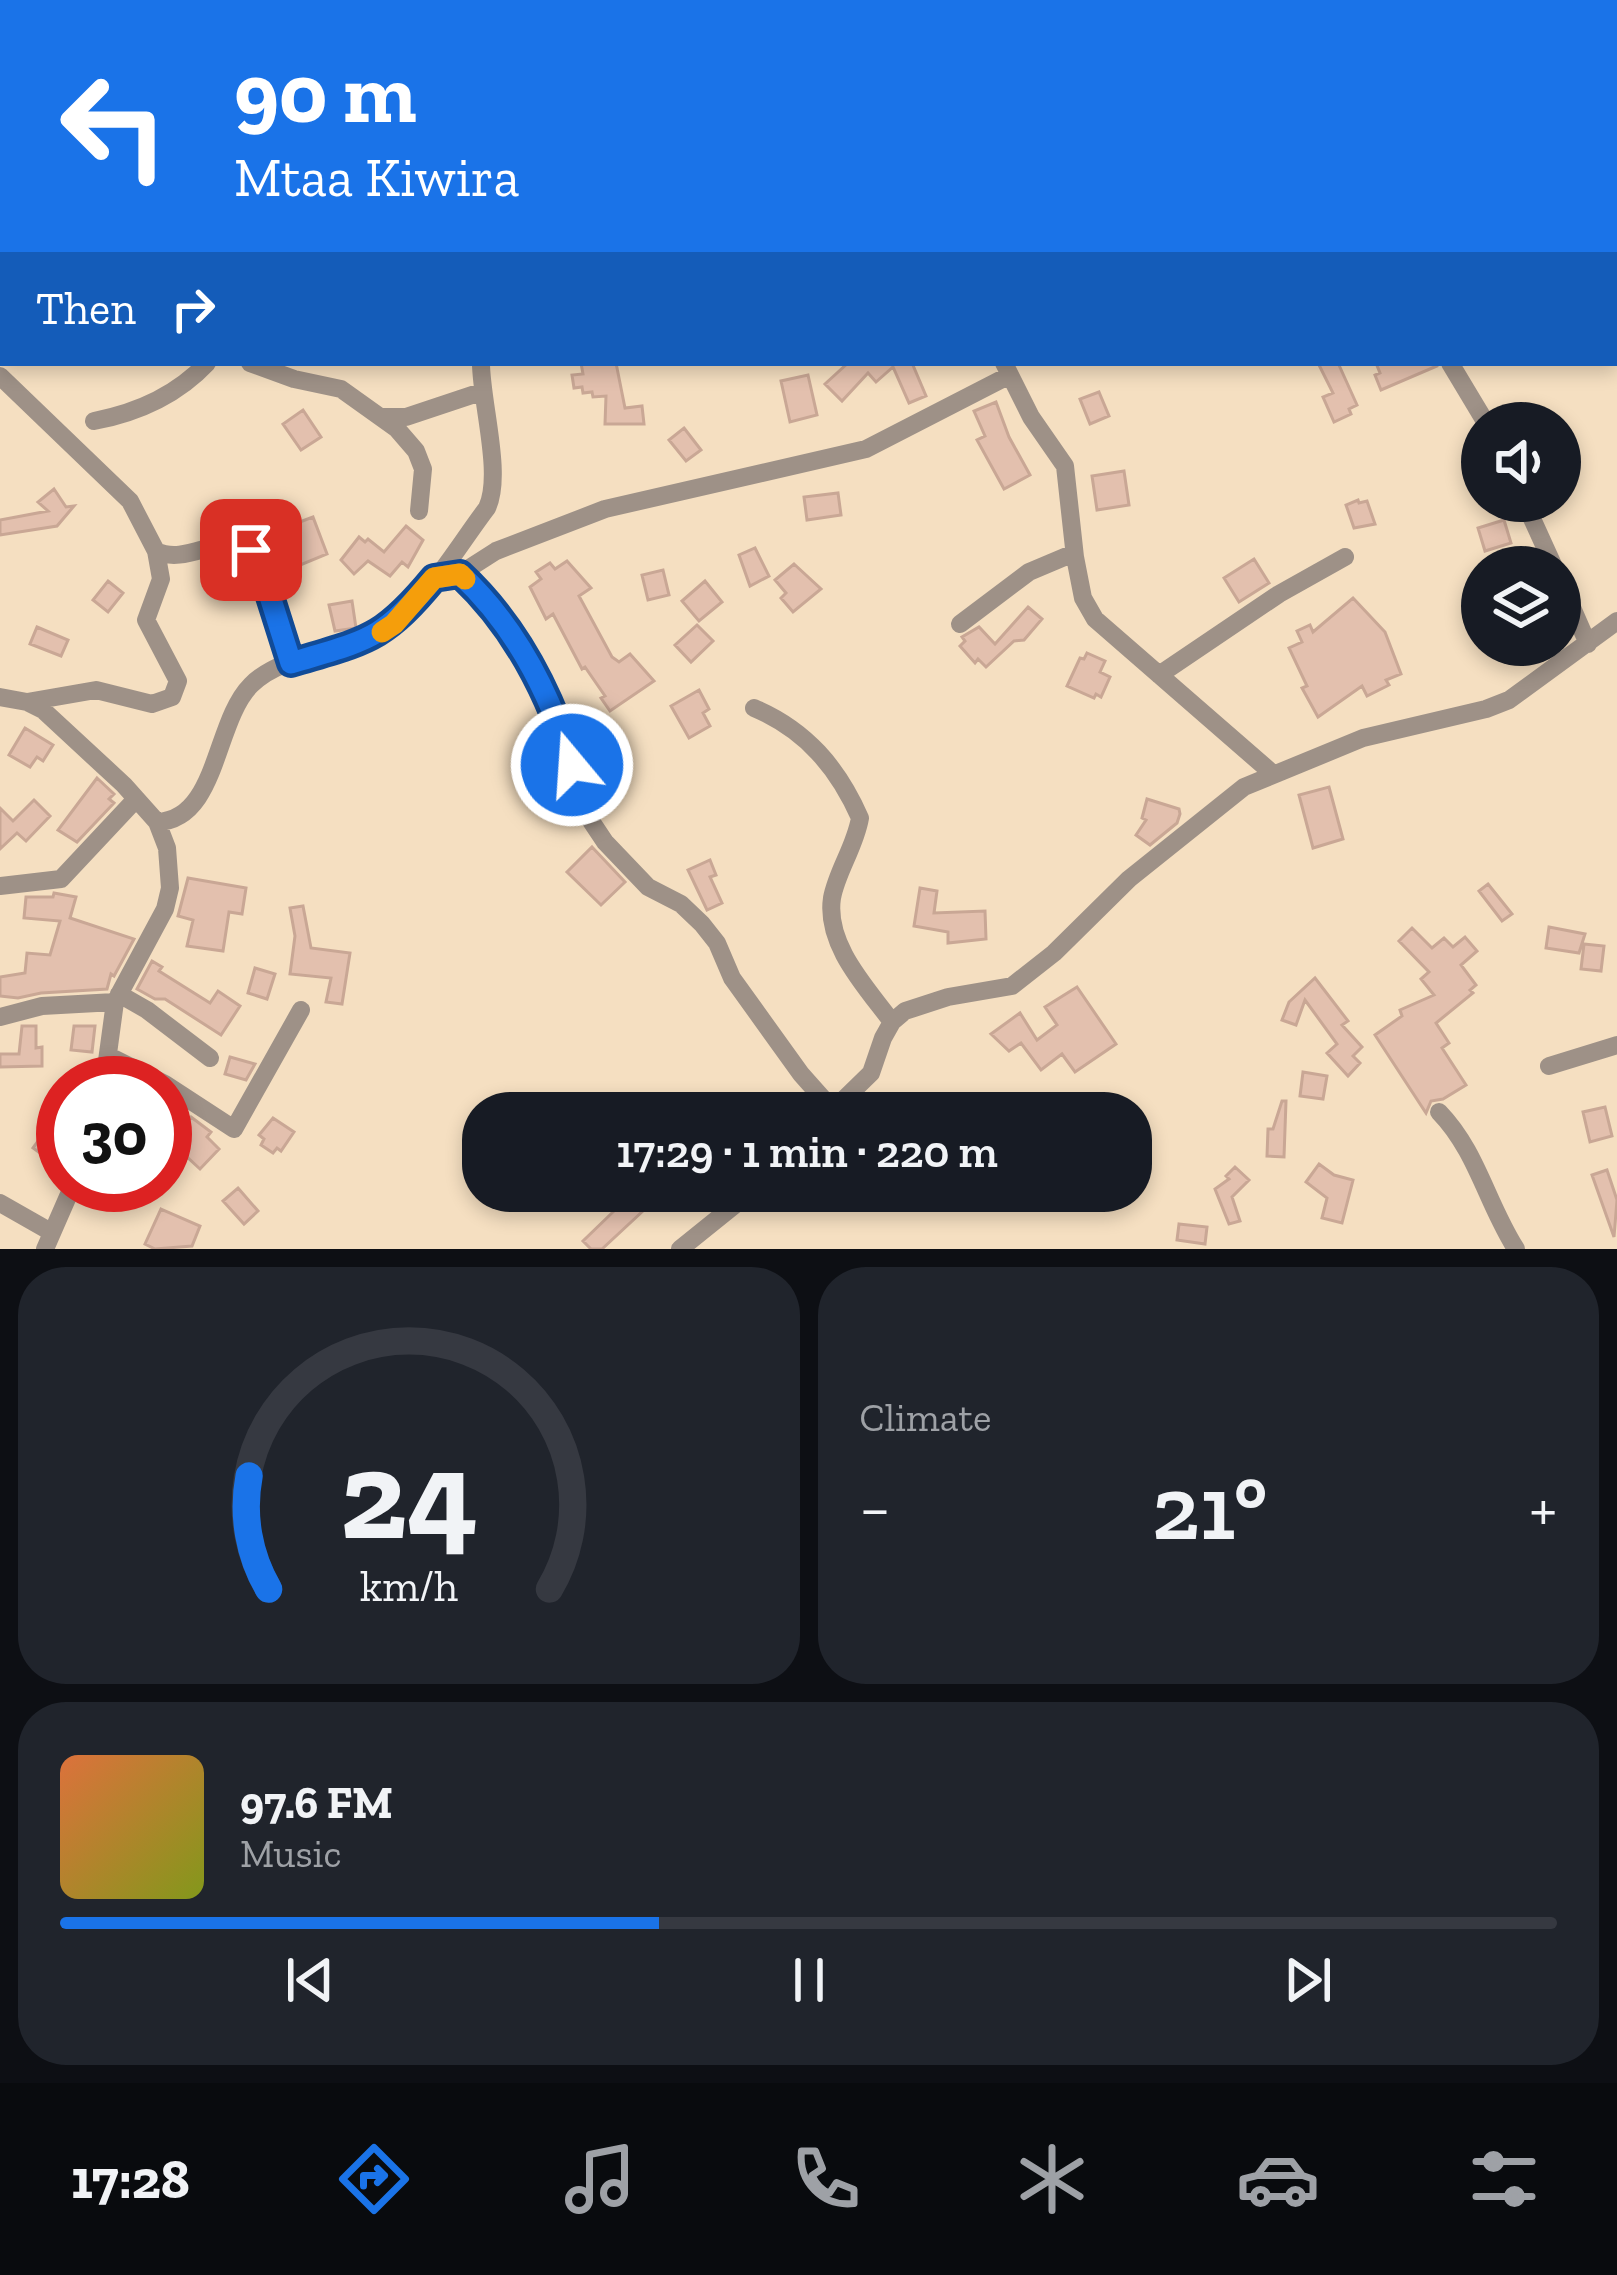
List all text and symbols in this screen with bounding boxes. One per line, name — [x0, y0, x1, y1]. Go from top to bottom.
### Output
text: 90 m — [234, 43, 417, 144]
icon: left — [36, 48, 192, 204]
text: Mtaa Kiwira — [234, 145, 520, 210]
icon: right — [160, 276, 226, 342]
text: Then — [36, 282, 136, 336]
map controls — [1461, 402, 1581, 666]
button: sound — [1461, 402, 1581, 522]
pin — [200, 499, 302, 601]
icon: arrive — [218, 517, 284, 583]
button: layers — [1461, 546, 1581, 666]
position arrow — [509, 702, 635, 828]
speed limit sign: 30 — [36, 1056, 192, 1212]
text: 17:29 · 1 min · 220 m — [616, 1125, 998, 1179]
text: Climate — [860, 1394, 991, 1441]
text: 24 — [340, 1420, 478, 1570]
text: 21° — [1152, 1454, 1267, 1562]
text: − — [860, 1469, 890, 1548]
text: + — [1529, 1469, 1557, 1548]
text: km/h — [360, 1560, 458, 1611]
text: 97.6 FM — [240, 1776, 393, 1830]
text: Music — [240, 1830, 342, 1877]
icon: previous — [277, 1947, 343, 2013]
icon: pause — [776, 1947, 842, 2013]
icon: next — [1275, 1947, 1341, 2013]
icon: directions — [332, 2137, 416, 2221]
icon: music — [558, 2137, 642, 2221]
icon: phone — [784, 2137, 868, 2221]
icon: climate — [1010, 2137, 1094, 2221]
icon: car — [1236, 2137, 1320, 2221]
icon: filters — [1462, 2137, 1546, 2221]
text: 17:28 — [71, 2147, 190, 2212]

